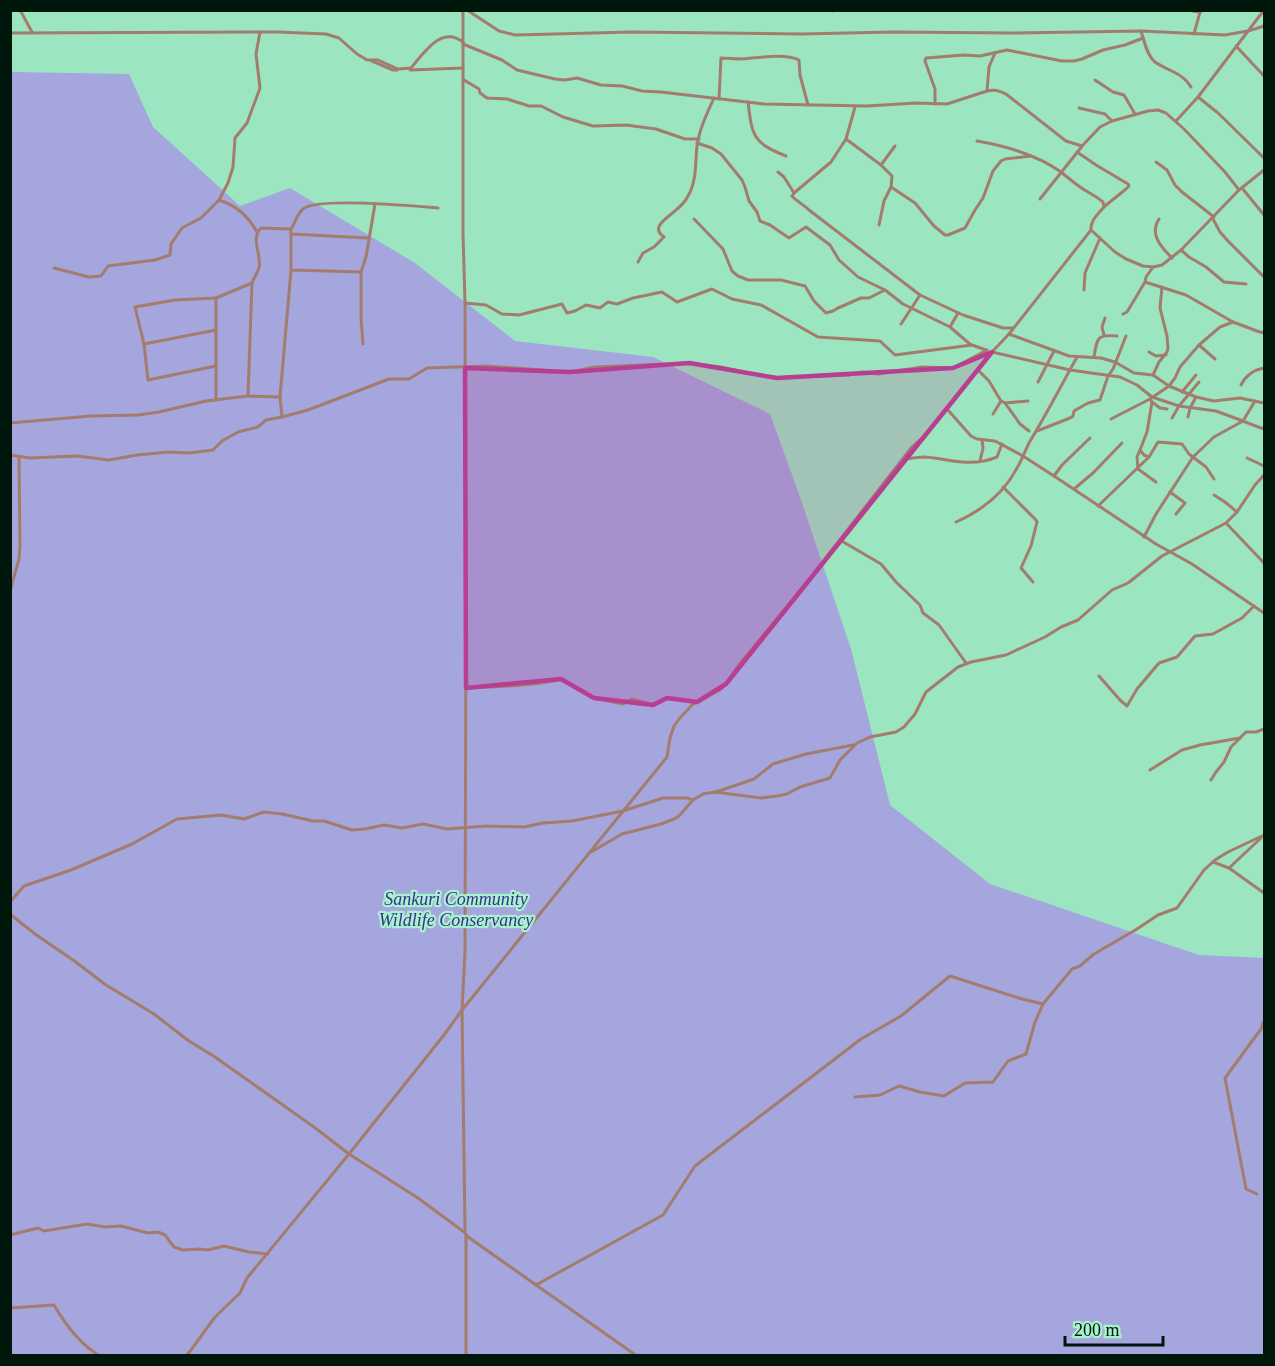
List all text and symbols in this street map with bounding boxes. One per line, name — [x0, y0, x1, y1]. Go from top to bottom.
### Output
park label: Sankuri Community Wildlife Conservancy — [379, 889, 533, 930]
scale bar — [1065, 1309, 1162, 1347]
text: 200 m — [1074, 1320, 1120, 1340]

